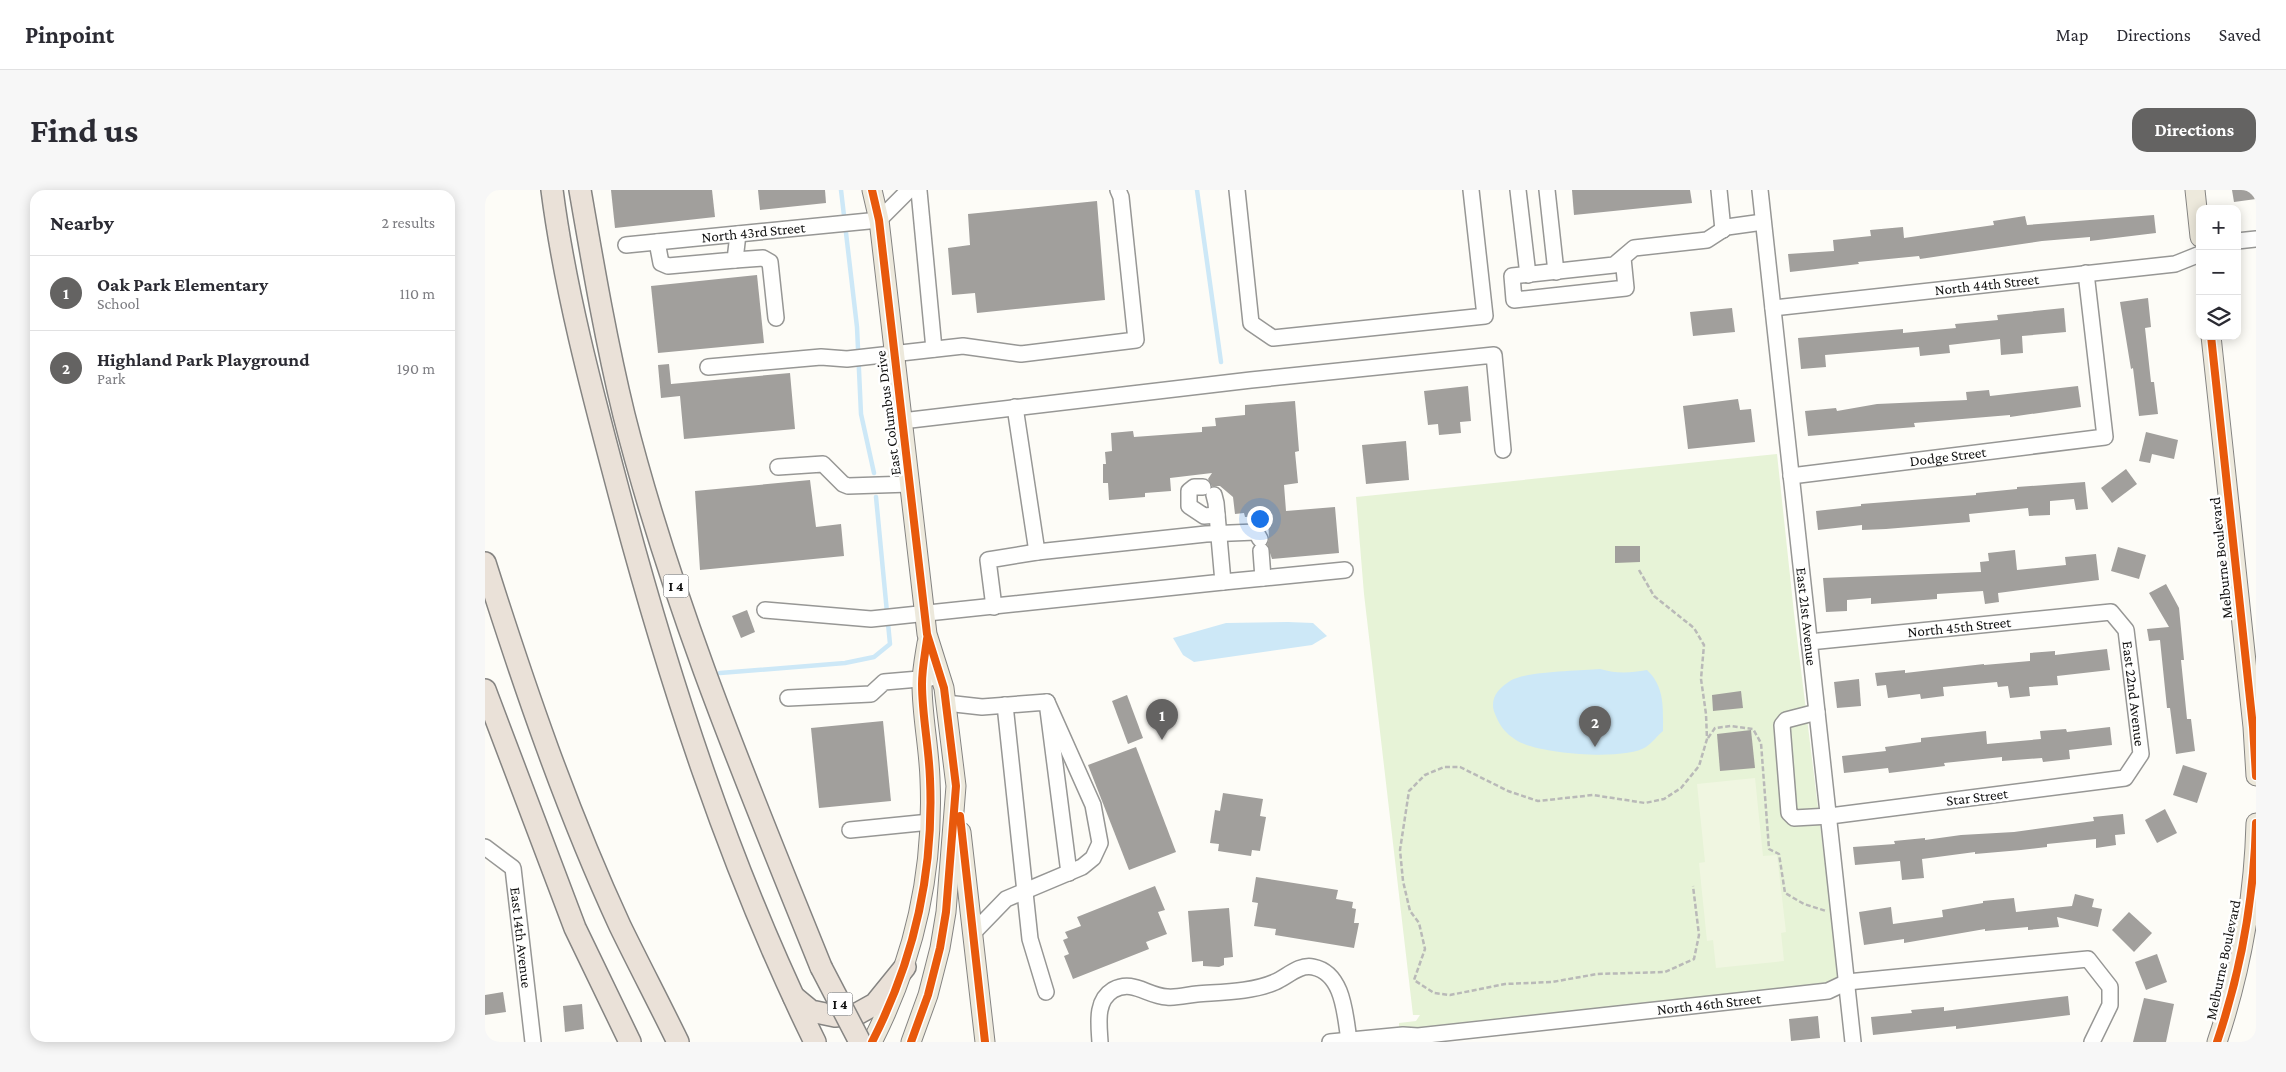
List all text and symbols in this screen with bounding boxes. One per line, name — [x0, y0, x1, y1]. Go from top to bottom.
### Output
text: Pinpoint — [25, 21, 114, 48]
text: Map — [2056, 25, 2088, 45]
text: Directions — [2116, 25, 2191, 45]
text: Saved — [2219, 25, 2261, 45]
button: Directions — [2132, 108, 2256, 152]
text: Find us — [30, 111, 138, 150]
map controls — [2196, 205, 2241, 340]
button: + — [2196, 205, 2241, 250]
text: Nearby — [50, 211, 114, 235]
text: 2 results — [382, 214, 435, 231]
street label: North 43rd Street — [701, 219, 807, 245]
button: − — [2196, 250, 2241, 295]
street label: North 44th Street — [1934, 271, 2041, 298]
text: Oak Park Elementary — [97, 274, 268, 295]
text: 1 — [63, 285, 69, 302]
text: 110 m — [399, 285, 435, 302]
text: School — [97, 295, 140, 312]
button: layers — [2196, 295, 2241, 340]
text: Highland Park Playground — [97, 349, 310, 370]
street label: East Columbus Drive — [872, 349, 904, 476]
text: 2 — [62, 360, 70, 377]
text: 190 m — [397, 360, 435, 377]
text: Park — [97, 370, 125, 387]
street label: Dodge Street — [1909, 444, 1988, 469]
street label: Melburne Boulevard — [2207, 496, 2235, 620]
your location — [1247, 506, 1273, 532]
street label: East 21st Avenue — [1793, 566, 1820, 667]
road number: I 4 — [663, 574, 689, 598]
street label: North 45th Street — [1907, 614, 2013, 640]
street label: East 22nd Avenue — [2119, 640, 2148, 748]
pin: 1 — [1146, 699, 1178, 740]
pin: 2 — [1579, 706, 1611, 747]
street label: Star Street — [1945, 785, 2010, 809]
street label: East 14th Avenue — [507, 886, 535, 989]
street label: Melburne Boulevard — [2202, 898, 2244, 1021]
street label: North 46th Street — [1656, 990, 1763, 1018]
road number: I 4 — [827, 992, 853, 1016]

